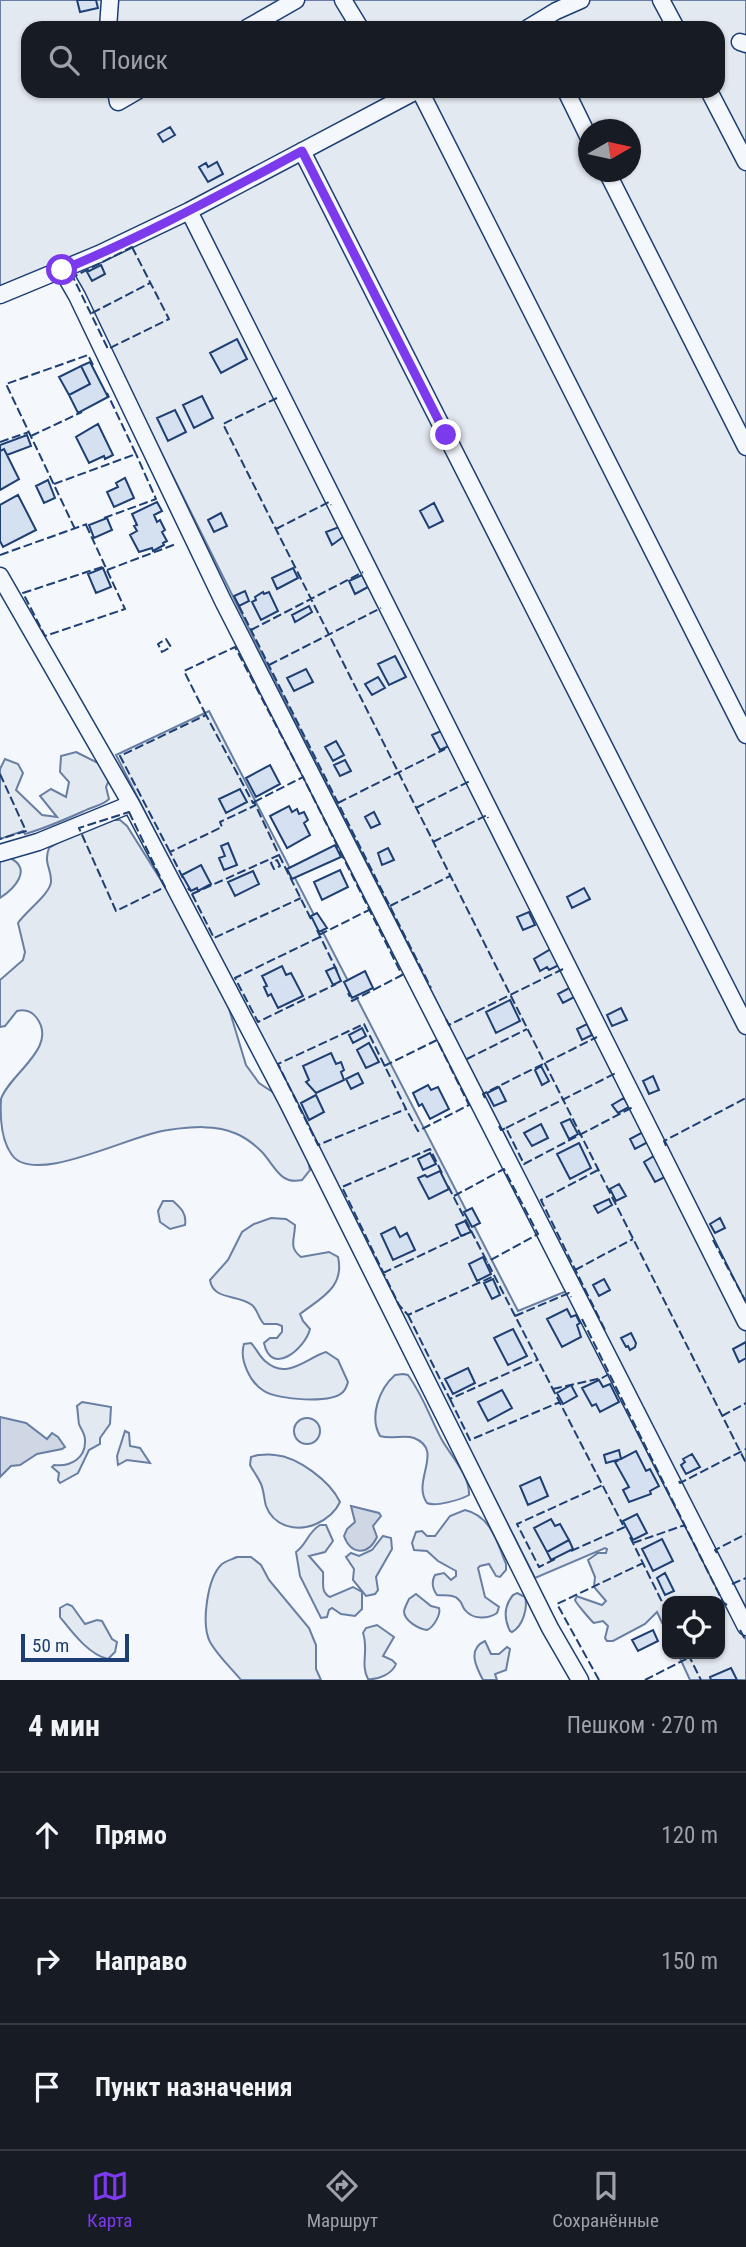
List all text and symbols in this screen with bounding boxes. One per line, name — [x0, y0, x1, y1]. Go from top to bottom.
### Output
search box — [21, 21, 725, 98]
icon: search — [45, 41, 83, 79]
text: Поиск — [101, 45, 168, 75]
north arrow — [578, 119, 641, 182]
route start — [46, 254, 77, 285]
route end — [430, 419, 461, 450]
map controls — [662, 1596, 725, 1659]
button: locate — [662, 1596, 725, 1659]
scale bar — [21, 1631, 130, 1663]
text: 50 m — [32, 1634, 69, 1657]
text: 4 мин — [28, 1708, 100, 1743]
text: Пешком · 270 m — [567, 1712, 718, 1739]
icon: ahead — [28, 1816, 66, 1854]
text: Прямо — [95, 1820, 167, 1850]
text: 120 m — [661, 1822, 718, 1849]
icon: right — [28, 1942, 66, 1980]
text: Направо — [95, 1946, 187, 1976]
text: 150 m — [661, 1948, 718, 1975]
icon: arrive — [28, 2068, 66, 2106]
text: Пункт назначения — [95, 2072, 293, 2102]
tab: Карта — [87, 2167, 132, 2232]
tab: Маршрут — [307, 2167, 378, 2232]
tab: Сохранённые — [552, 2167, 659, 2232]

